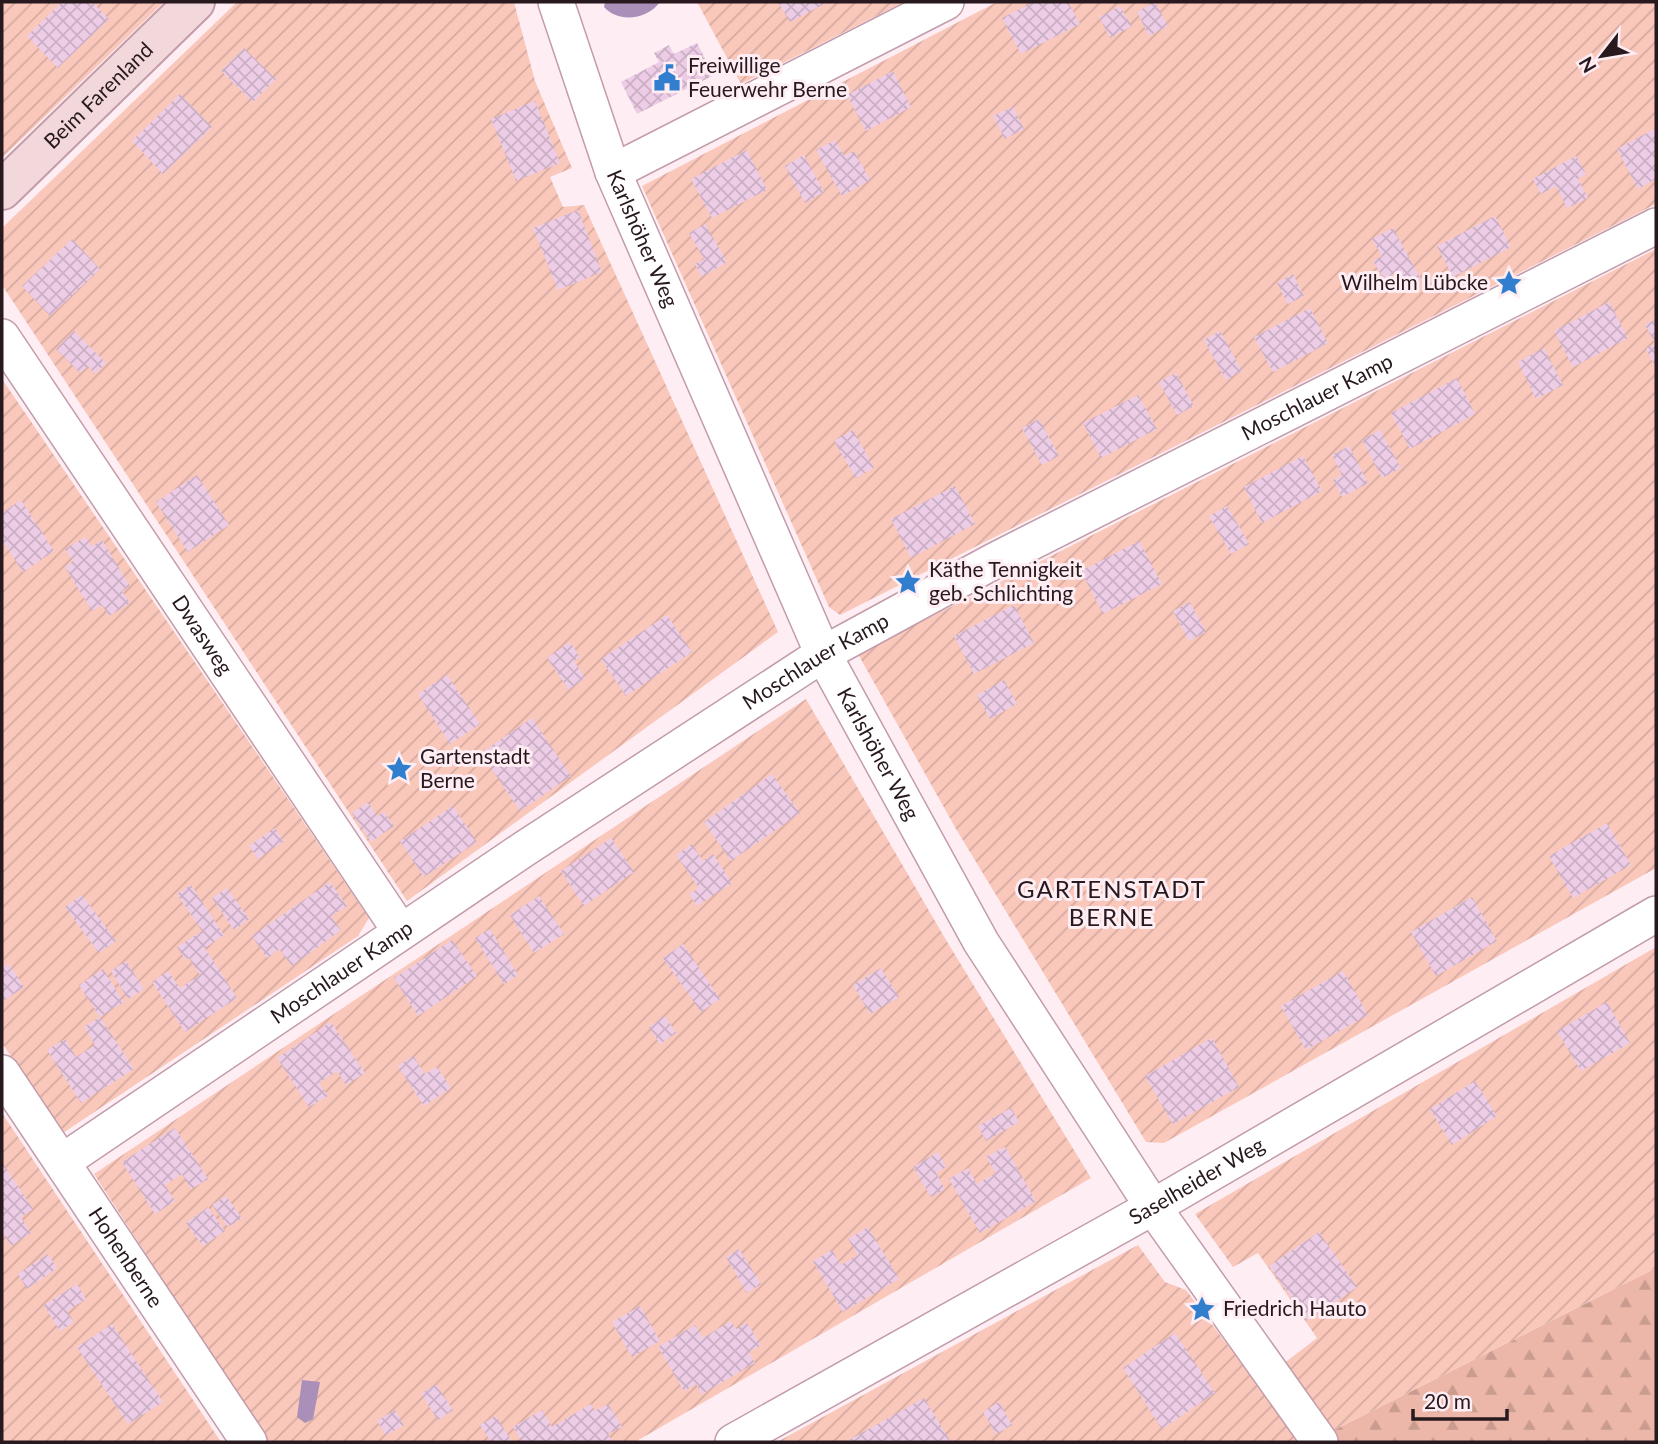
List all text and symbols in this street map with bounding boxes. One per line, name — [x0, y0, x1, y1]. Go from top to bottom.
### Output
north arrow — [1567, 21, 1637, 91]
street label: Beim Farenland — [38, 36, 157, 153]
place label: Freiwillige Feuerwehr Berne — [688, 52, 847, 101]
text: N — [1573, 53, 1601, 77]
public building icon: Freiwillige Feuerwehr Berne — [652, 63, 682, 93]
street label: Karlshöher Weg — [603, 166, 684, 311]
place icon: Wilhelm Lübcke — [1494, 268, 1524, 298]
place label: Wilhelm Lübcke — [1341, 269, 1488, 294]
street label: Moschlauer Kamp — [1237, 347, 1396, 445]
place label: Käthe Tennigkeit geb. Schlichting — [929, 556, 1083, 605]
place icon: Käthe Tennigkeit geb. Schlichting — [893, 567, 923, 597]
street label: Dwasweg — [168, 590, 239, 679]
street label: Moschlauer Kamp — [737, 607, 892, 714]
street label: Karlshöher Weg — [833, 683, 926, 824]
place label: Gartenstadt Berne — [420, 743, 530, 792]
place icon: Gartenstadt Berne — [384, 754, 414, 784]
district label: GARTENSTADT BERNE — [1017, 874, 1207, 931]
street label: Moschlauer Kamp — [265, 914, 417, 1028]
street label: Saselheider Weg — [1124, 1131, 1268, 1229]
street label: Hohenberne — [84, 1202, 169, 1312]
place icon: Friedrich Hauto — [1187, 1294, 1217, 1324]
place label: Friedrich Hauto — [1223, 1295, 1367, 1320]
scale bar — [1413, 1378, 1508, 1422]
text: 20 m — [1424, 1388, 1471, 1413]

